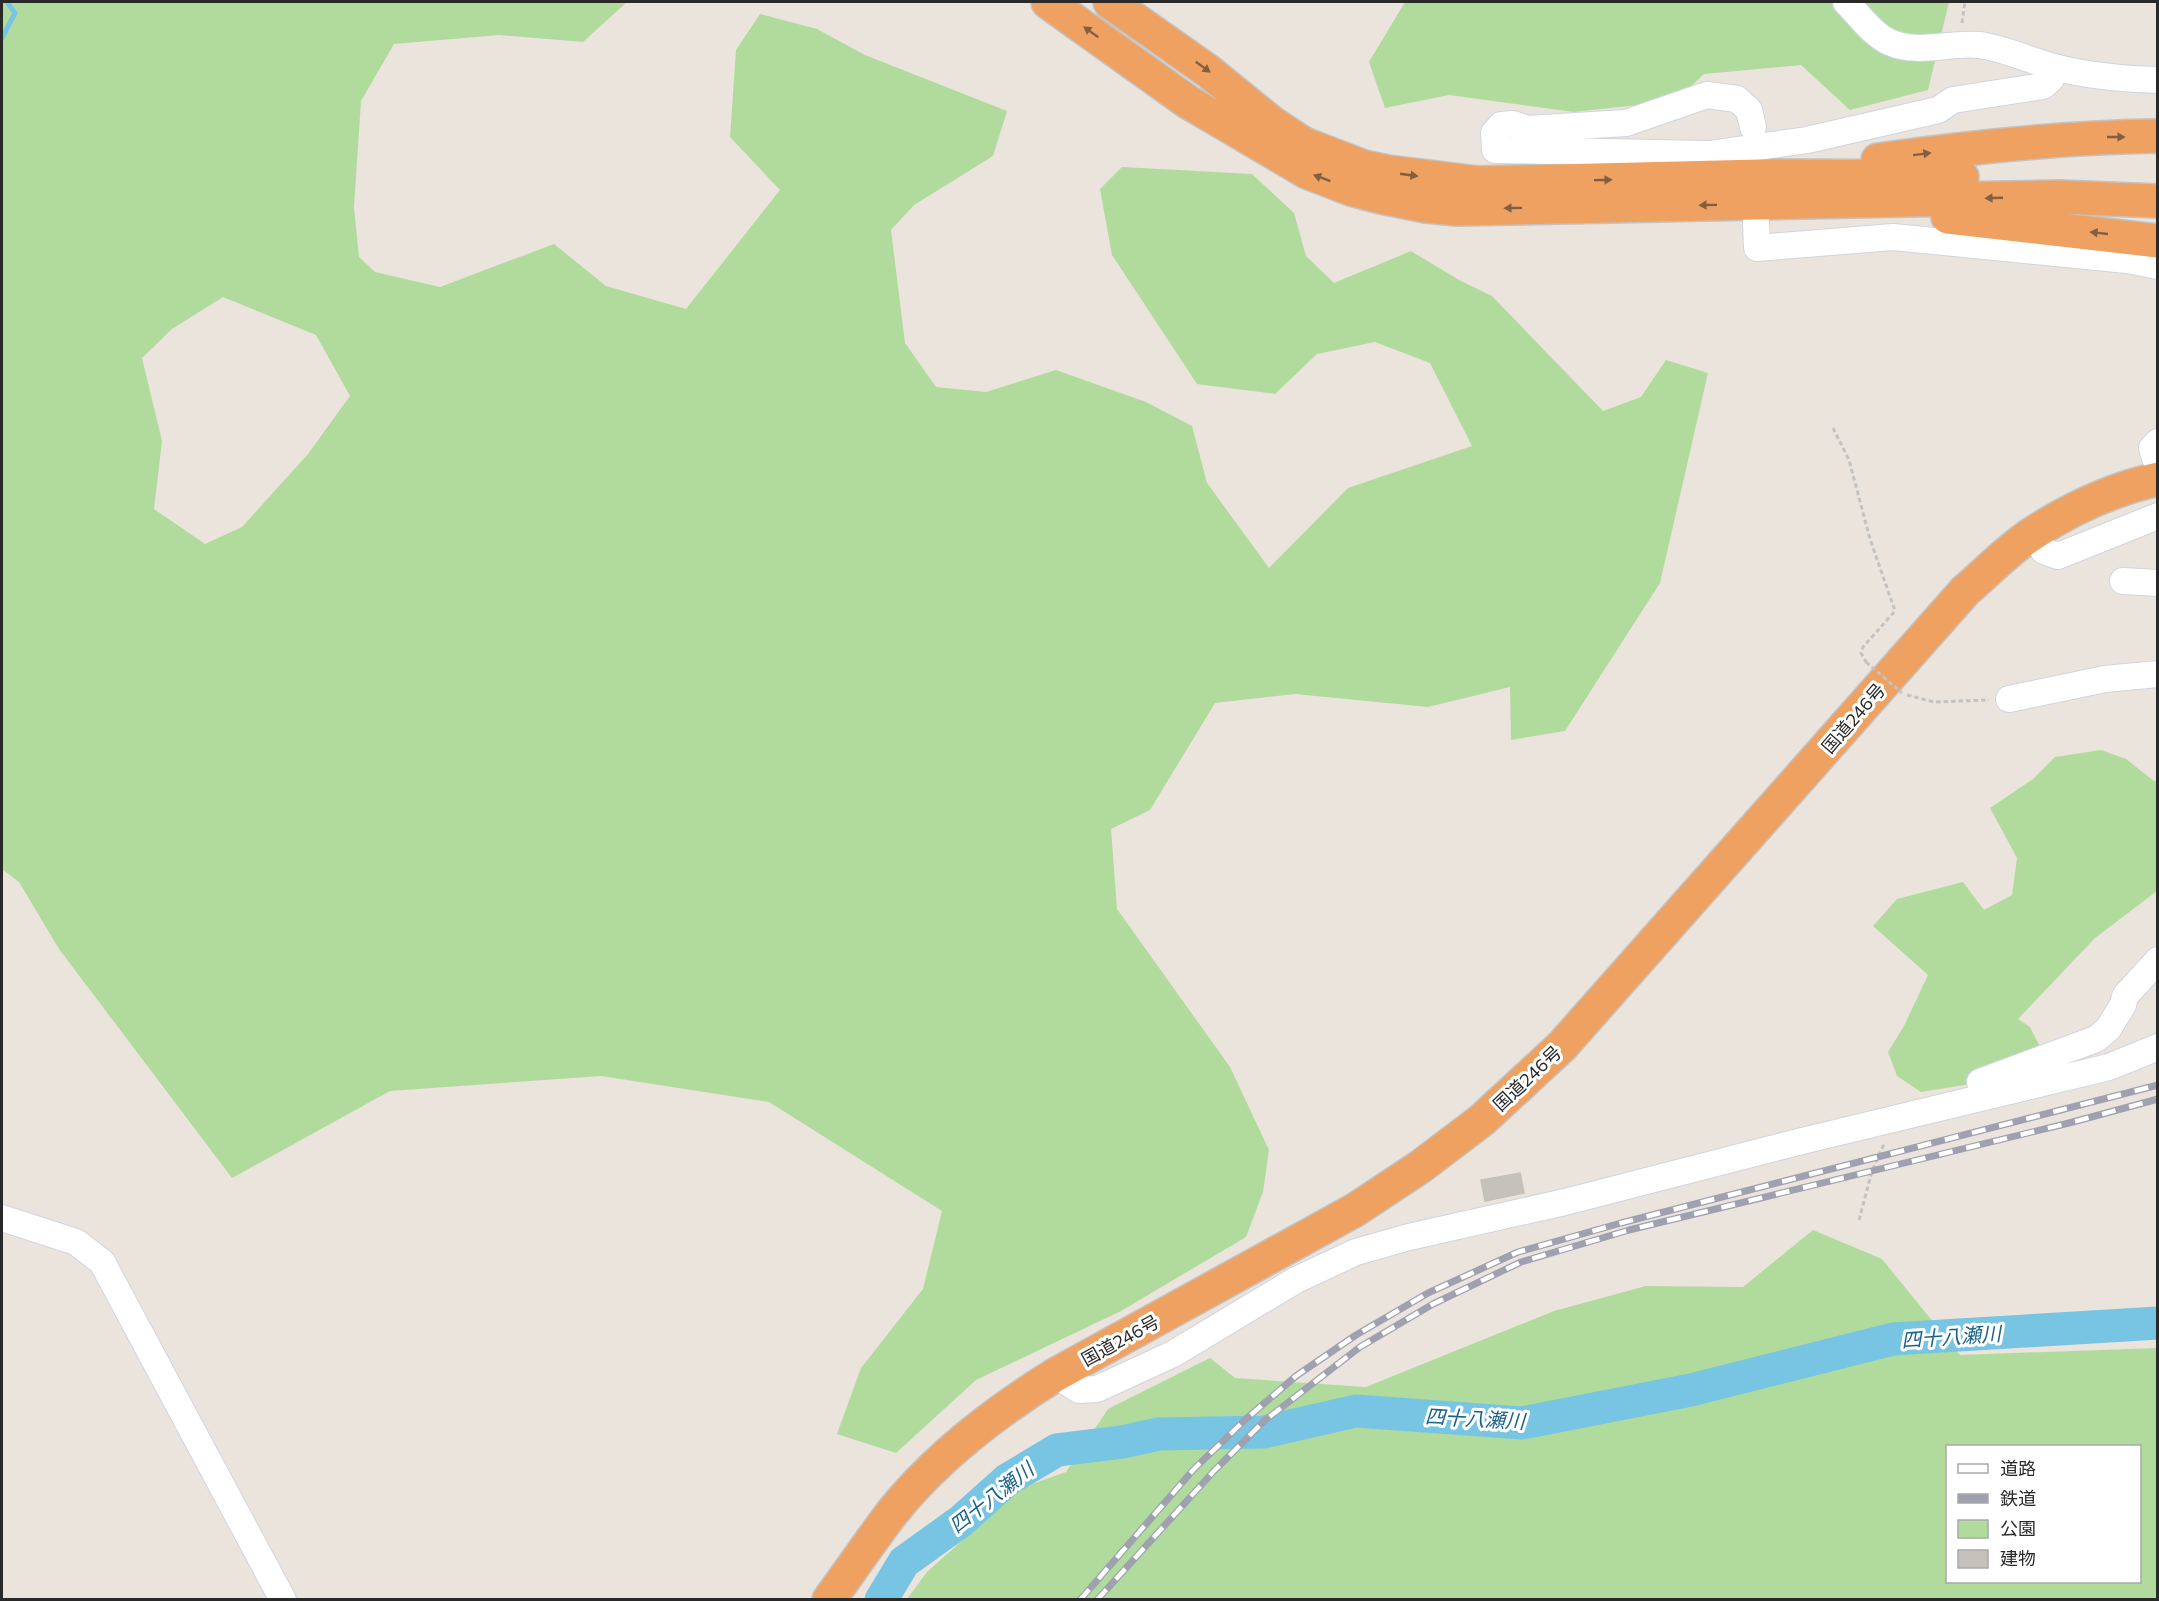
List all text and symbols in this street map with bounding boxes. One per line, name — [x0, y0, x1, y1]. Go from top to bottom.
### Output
one-way arrow — [1083, 26, 1099, 38]
one-way arrow — [1194, 61, 1210, 73]
one-way arrow — [2107, 132, 2126, 142]
one-way arrow — [1913, 149, 1932, 159]
one-way arrow — [1399, 171, 1418, 180]
one-way arrow — [1313, 172, 1331, 182]
one-way arrow — [1594, 175, 1613, 185]
one-way arrow — [1985, 194, 2004, 203]
one-way arrow — [1699, 200, 1718, 210]
one-way arrow — [1504, 203, 1523, 213]
one-way arrow — [2090, 229, 2109, 238]
street label: 国道246号 — [1817, 679, 1889, 757]
street label: 国道246号 — [1488, 1041, 1566, 1115]
street label: 国道246号 — [1077, 1310, 1163, 1370]
water label: 四十八瀬川 — [1900, 1320, 2004, 1351]
water label: 四十八瀬川 — [1424, 1403, 1528, 1433]
legend — [1946, 1445, 2141, 1583]
water label: 四十八瀬川 — [944, 1456, 1039, 1537]
text: 道路 — [2000, 1457, 2036, 1479]
text: 鉄道 — [2000, 1487, 2036, 1509]
text: 公園 — [2000, 1517, 2036, 1539]
text: 建物 — [2000, 1547, 2036, 1569]

